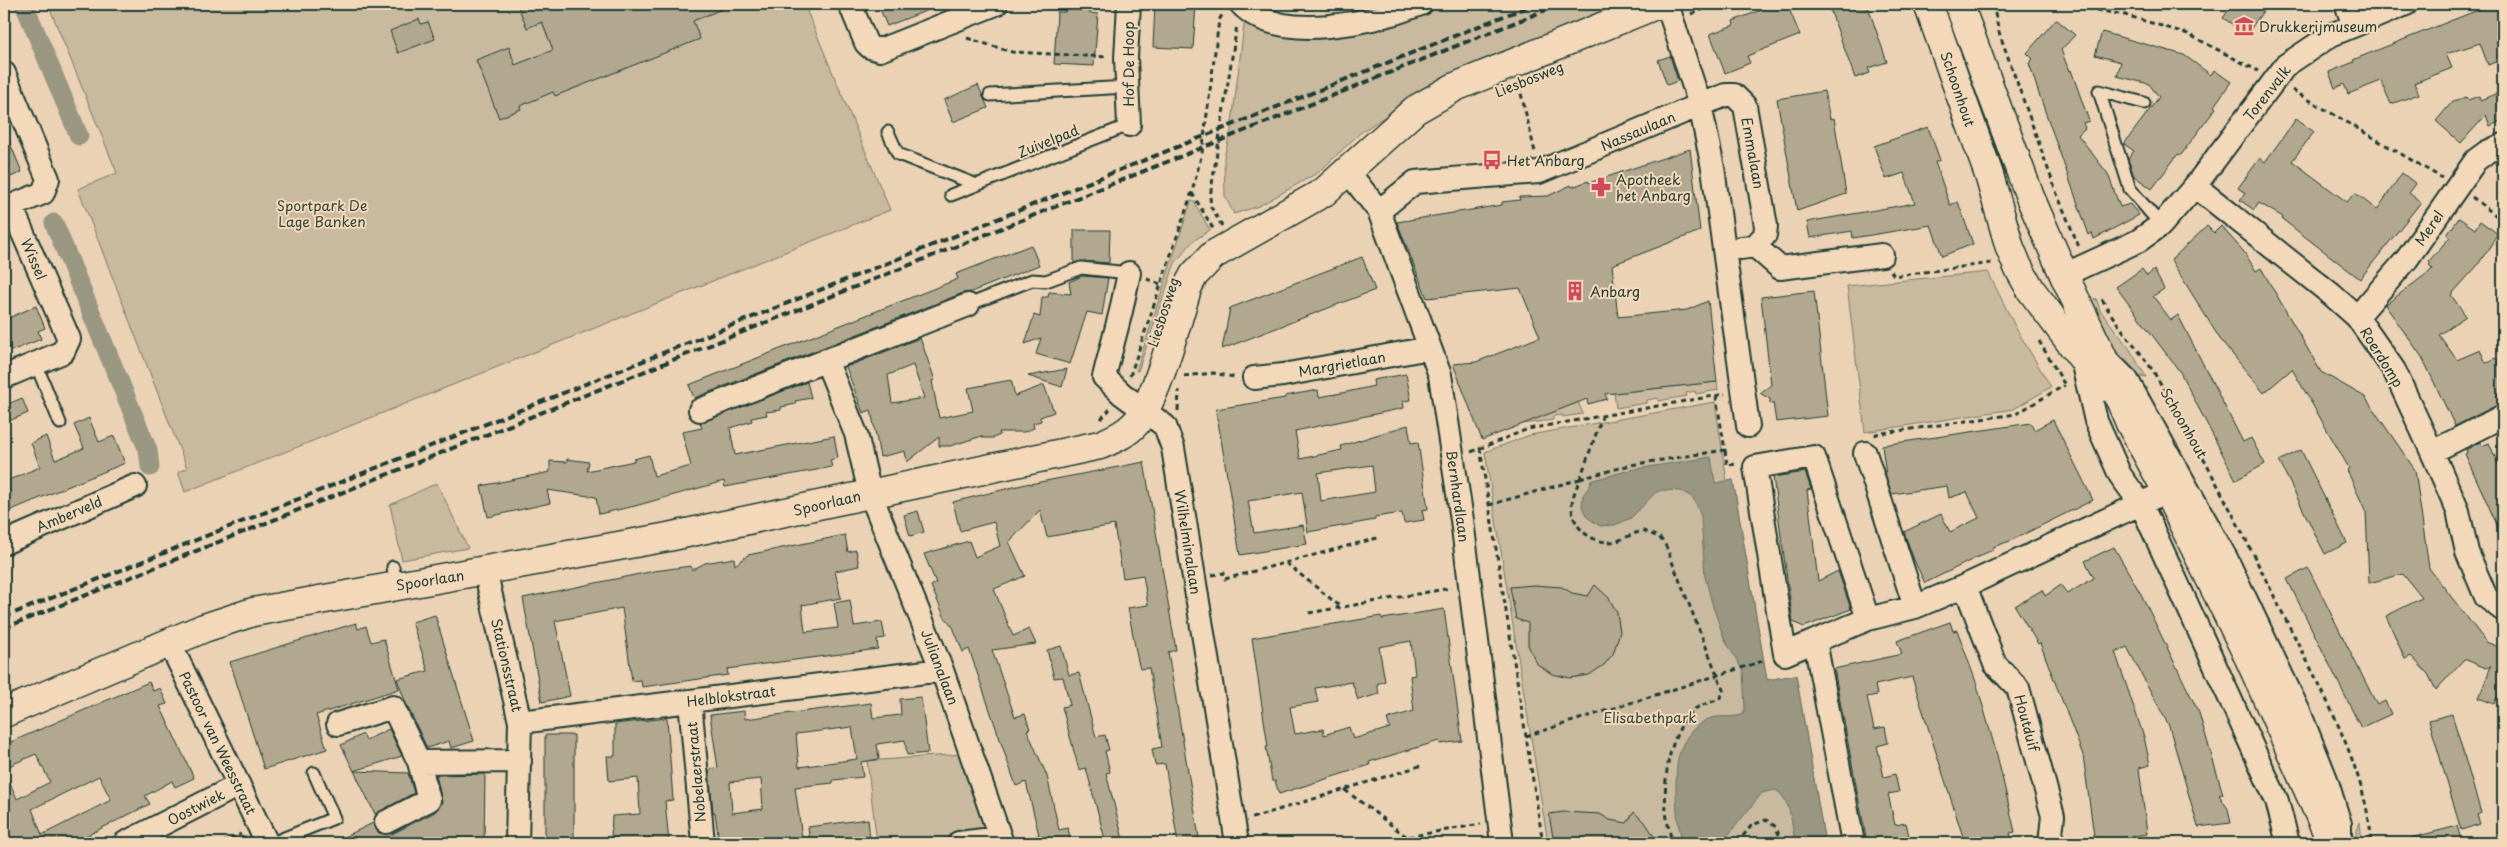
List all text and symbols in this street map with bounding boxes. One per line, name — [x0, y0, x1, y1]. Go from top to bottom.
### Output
museum icon: Drukkerijmuseum — [2233, 15, 2255, 37]
place label: Drukkerijmuseum — [2259, 16, 2377, 37]
street label: Hof De Hoop — [1118, 21, 1139, 107]
street label: Schoonhout — [1935, 48, 1981, 130]
street label: Liesbosweg — [1491, 56, 1567, 102]
street label: Torenvalk — [2238, 60, 2296, 126]
street label: Nassaulaan — [1597, 106, 1679, 156]
street label: Emmalaan — [1736, 116, 1770, 190]
street label: Zuivelpad — [1014, 119, 1082, 163]
bus stop icon: Het Anbarg — [1481, 149, 1503, 171]
place label: Het Anbarg — [1507, 150, 1585, 171]
place label: Apotheek het Anbarg — [1616, 169, 1691, 206]
pharmacy icon: Apotheek het Anbarg — [1590, 176, 1612, 198]
park label: Sportpark De Lage Banken — [277, 195, 367, 232]
street label: Merel — [2409, 206, 2449, 250]
street label: Wissel — [16, 235, 52, 283]
street label: Liesbosweg — [1142, 274, 1184, 350]
building icon: Anbarg — [1564, 280, 1586, 302]
place label: Anbarg — [1590, 281, 1640, 302]
street label: Roerdomp — [2355, 323, 2409, 391]
street label: Margrietlaan — [1297, 346, 1387, 382]
street label: Schoonhout — [2155, 384, 2213, 462]
street label: Bernhardlaan — [1441, 449, 1475, 543]
street label: Spoorlaan — [791, 485, 863, 521]
street label: Wilhelminalaan — [1169, 488, 1207, 596]
street label: Amberveld — [33, 491, 105, 537]
street label: Spoorlaan — [395, 564, 465, 596]
street label: Stationsstraat — [486, 616, 528, 714]
street label: Julianalaan — [916, 626, 964, 708]
street label: Pastoor van Weesstraat — [174, 668, 262, 818]
street label: Helblokstraat — [685, 680, 777, 712]
street label: Houtduif — [2009, 692, 2045, 755]
park label: Elisabethpark — [1603, 707, 1697, 728]
street label: Nobelaerstraat — [681, 721, 711, 823]
street label: Oostwiek — [164, 783, 229, 830]

